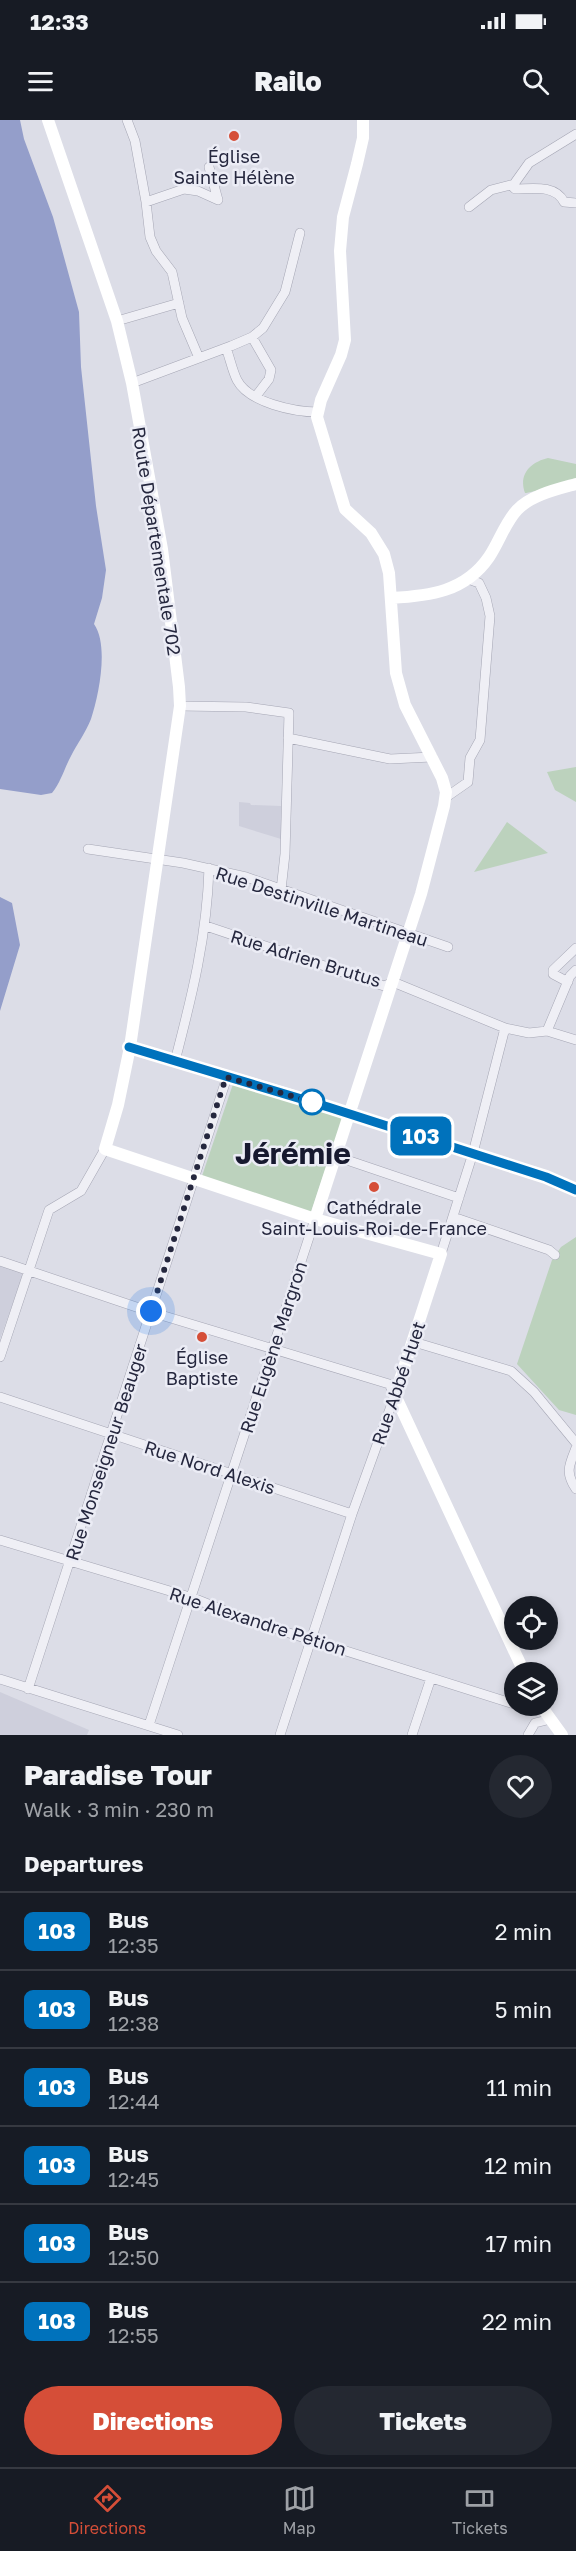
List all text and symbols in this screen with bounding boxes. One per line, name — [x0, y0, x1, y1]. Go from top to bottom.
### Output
text: 12:33 — [30, 8, 89, 35]
icon: menu — [24, 65, 57, 98]
text: Railo — [254, 65, 322, 97]
icon: search — [519, 65, 552, 98]
marker: Église Sainte Hélène — [227, 129, 241, 143]
place label: Église Sainte Hélène — [173, 145, 295, 188]
street label: Route Départementale 702 — [128, 425, 186, 657]
street label: Rue Destinville Martineau — [213, 861, 431, 951]
street label: Rue Adrien Brutus — [228, 925, 384, 991]
unlabelled marker — [299, 1089, 325, 1115]
line badge: 103 — [386, 1116, 456, 1156]
text: 103 — [402, 1123, 440, 1149]
district label: Jérémie — [235, 1135, 351, 1171]
marker: Cathédrale Saint-Louis-Roi-de-France — [367, 1180, 381, 1194]
place label: Cathédrale Saint-Louis-Roi-de-France — [261, 1196, 487, 1239]
street label: Rue Eugène Margron — [235, 1258, 311, 1436]
your location — [136, 1296, 166, 1326]
street label: Rue Abbé Huet — [367, 1318, 429, 1448]
marker: Église Baptiste — [195, 1330, 209, 1344]
street label: Rue Monseigneur Beauger — [60, 1341, 152, 1563]
place label: Église Baptiste — [166, 1346, 238, 1389]
street label: Rue Nord Alexis — [142, 1435, 278, 1499]
street label: Rue Alexandre Pétion — [167, 1582, 349, 1660]
map controls — [504, 1596, 558, 1716]
button: locate — [504, 1596, 558, 1650]
button: layers — [504, 1662, 558, 1716]
button: heart — [489, 1755, 552, 1818]
text: Paradise Tour — [24, 1758, 212, 1791]
text: Walk · 3 min · 230 m — [24, 1797, 214, 1821]
text: Departures — [24, 1850, 143, 1877]
text: Bus — [108, 1906, 149, 1933]
text: 103 — [38, 1918, 76, 1944]
text: 2 min — [495, 1918, 552, 1945]
text: 12:35 — [108, 1933, 159, 1957]
text: Bus — [108, 1984, 149, 2011]
text: 103 — [38, 1996, 76, 2022]
text: 5 min — [495, 1996, 552, 2023]
text: 12:38 — [108, 2011, 159, 2035]
text: Bus — [108, 2062, 149, 2089]
text: 103 — [38, 2074, 76, 2100]
text: 11 min — [486, 2074, 552, 2101]
text: 12:44 — [108, 2089, 160, 2113]
text: Bus — [108, 2140, 149, 2167]
text: 103 — [38, 2152, 76, 2178]
text: 12 min — [484, 2152, 552, 2179]
text: 12:45 — [108, 2167, 159, 2191]
text: Bus — [108, 2218, 149, 2245]
text: 103 — [38, 2230, 76, 2256]
text: 17 min — [485, 2230, 552, 2257]
text: 12:50 — [108, 2245, 159, 2269]
text: Bus — [108, 2296, 149, 2323]
text: 103 — [38, 2308, 76, 2334]
text: 22 min — [482, 2308, 552, 2335]
text: 12:55 — [108, 2323, 159, 2347]
button: Directions — [24, 2386, 282, 2455]
button: Tickets — [294, 2386, 552, 2455]
tab: Directions — [68, 2482, 146, 2538]
tab: Map — [283, 2482, 316, 2538]
tab: Tickets — [452, 2482, 508, 2538]

